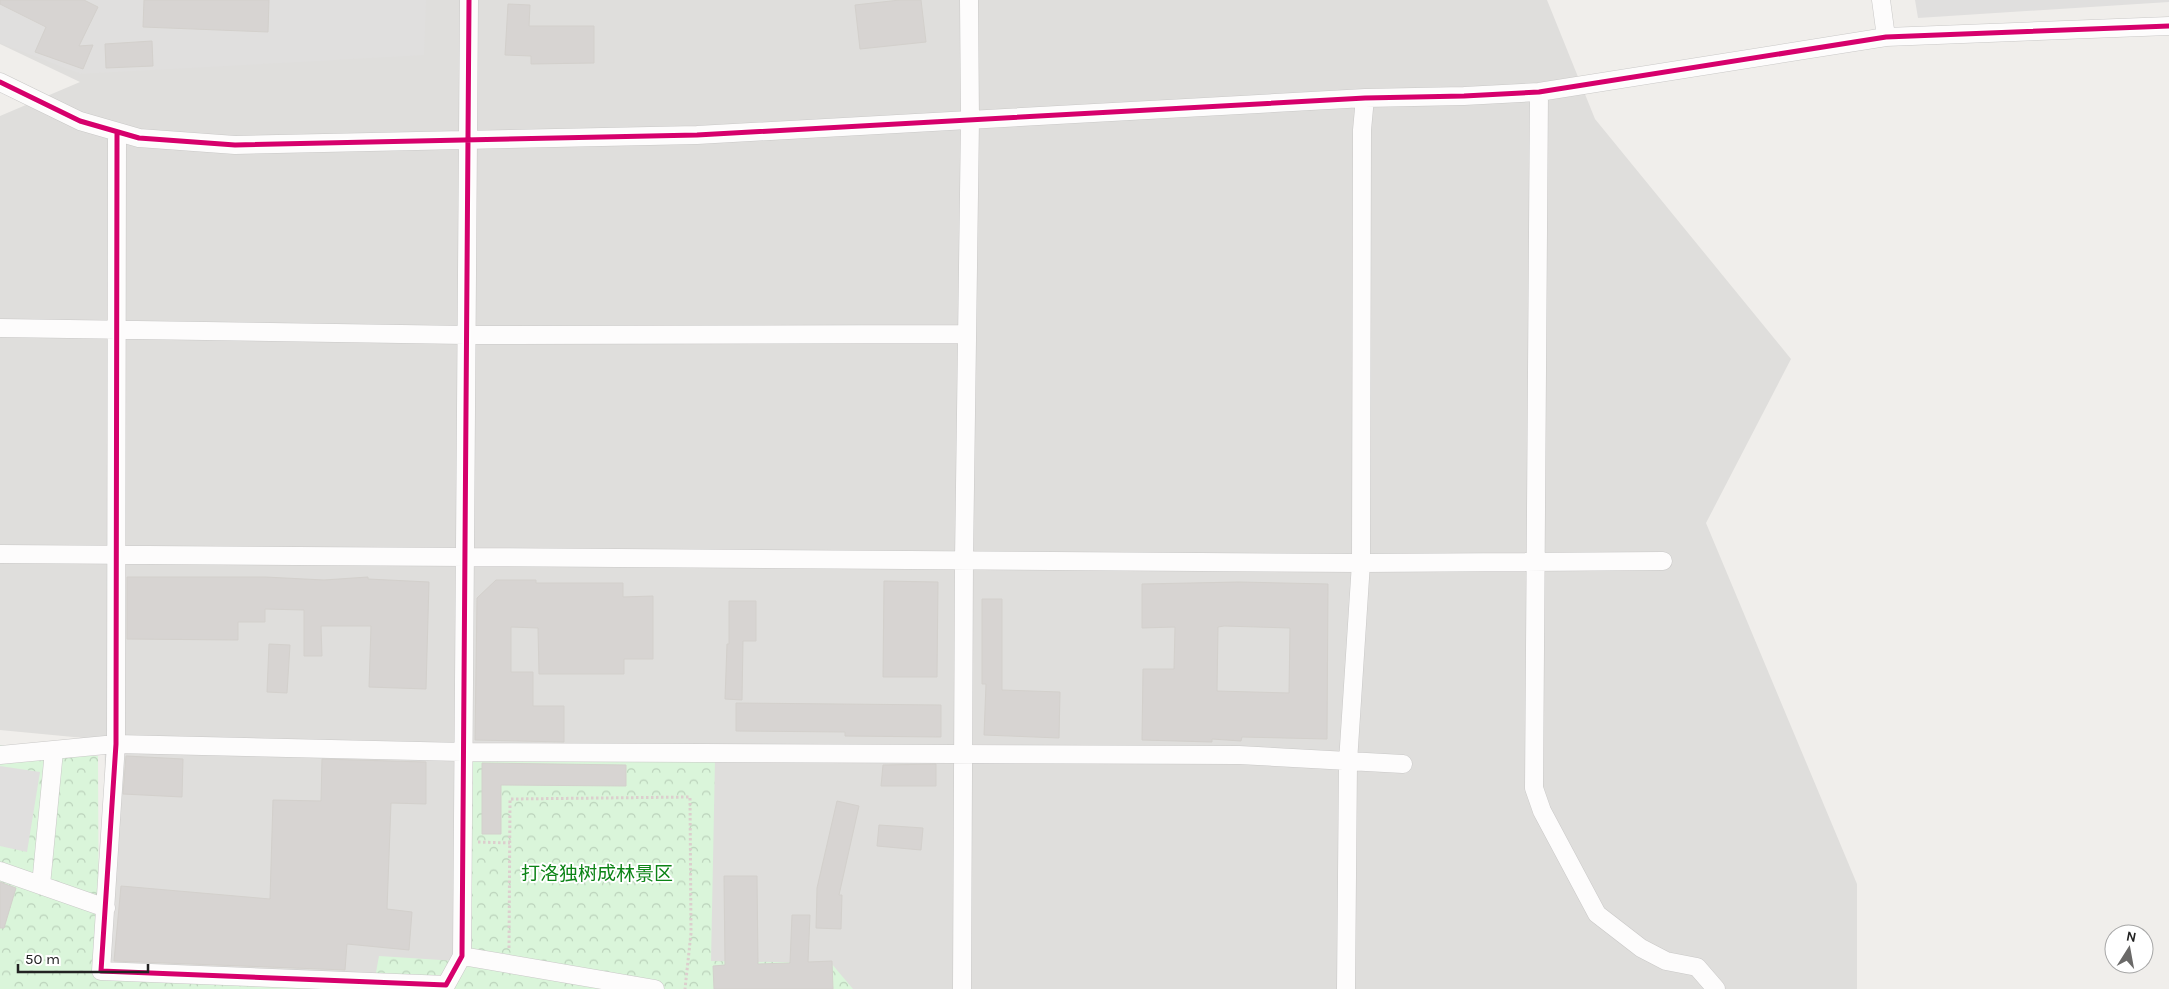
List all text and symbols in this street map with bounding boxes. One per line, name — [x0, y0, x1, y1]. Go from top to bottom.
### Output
park label: 打洛独树成林景区 — [521, 863, 673, 885]
north arrow — [2104, 924, 2154, 974]
text: N — [2125, 927, 2138, 946]
scale bar — [18, 942, 148, 974]
text: 50 m — [25, 950, 60, 968]

